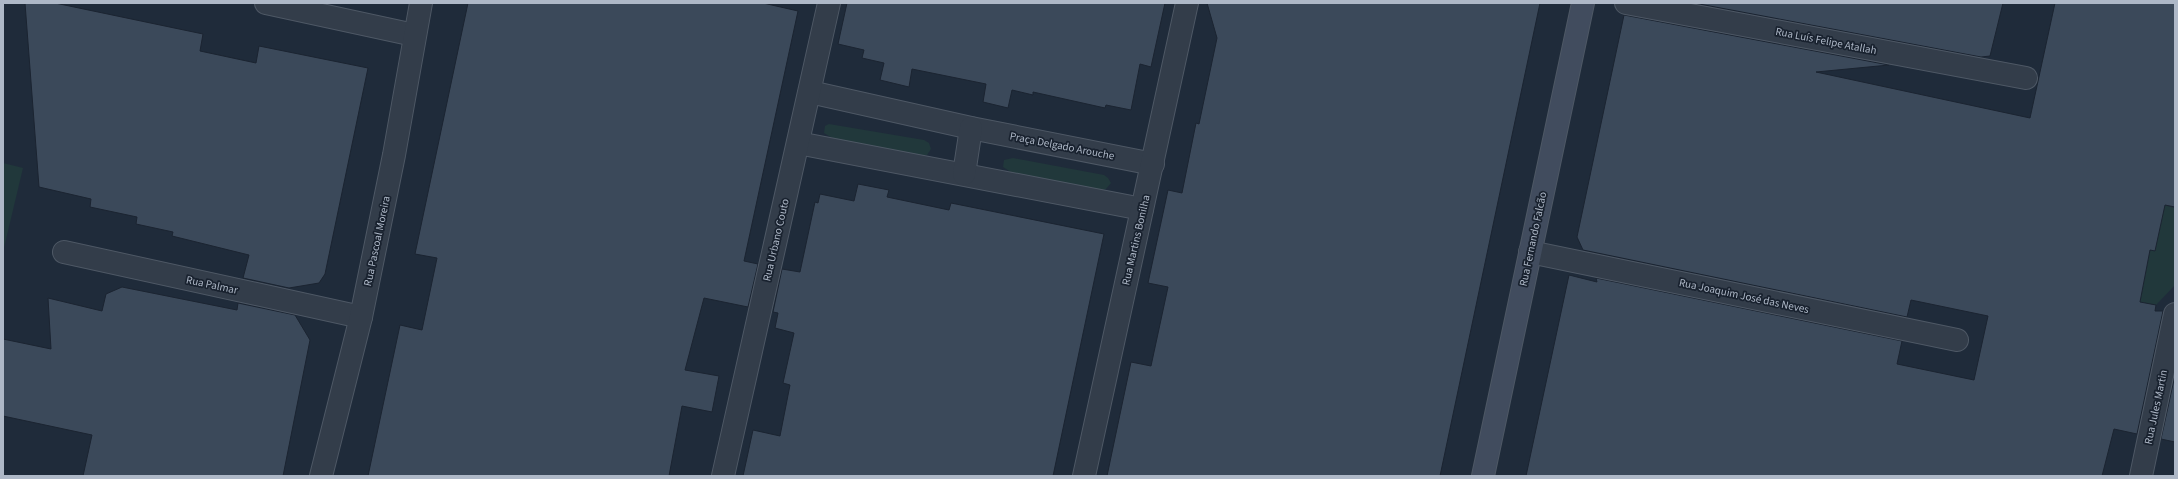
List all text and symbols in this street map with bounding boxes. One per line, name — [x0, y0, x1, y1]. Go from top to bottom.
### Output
street label: Rua Luís Felipe Atallah — [1774, 24, 1878, 58]
street label: Praça Delgado Arouche — [1008, 128, 1116, 164]
street label: Rua Fernando Falcão — [1516, 190, 1550, 288]
street label: Rua Martins Bonilha — [1118, 193, 1154, 287]
street label: Rua Pascoal Moreira — [360, 194, 394, 288]
street label: Rua Urbano Couto — [759, 197, 793, 283]
street label: Rua Palmar — [185, 272, 239, 298]
street label: Rua Joaquim José das Neves — [1678, 275, 1811, 317]
street label: Rua Jules Martin — [2141, 368, 2171, 446]

